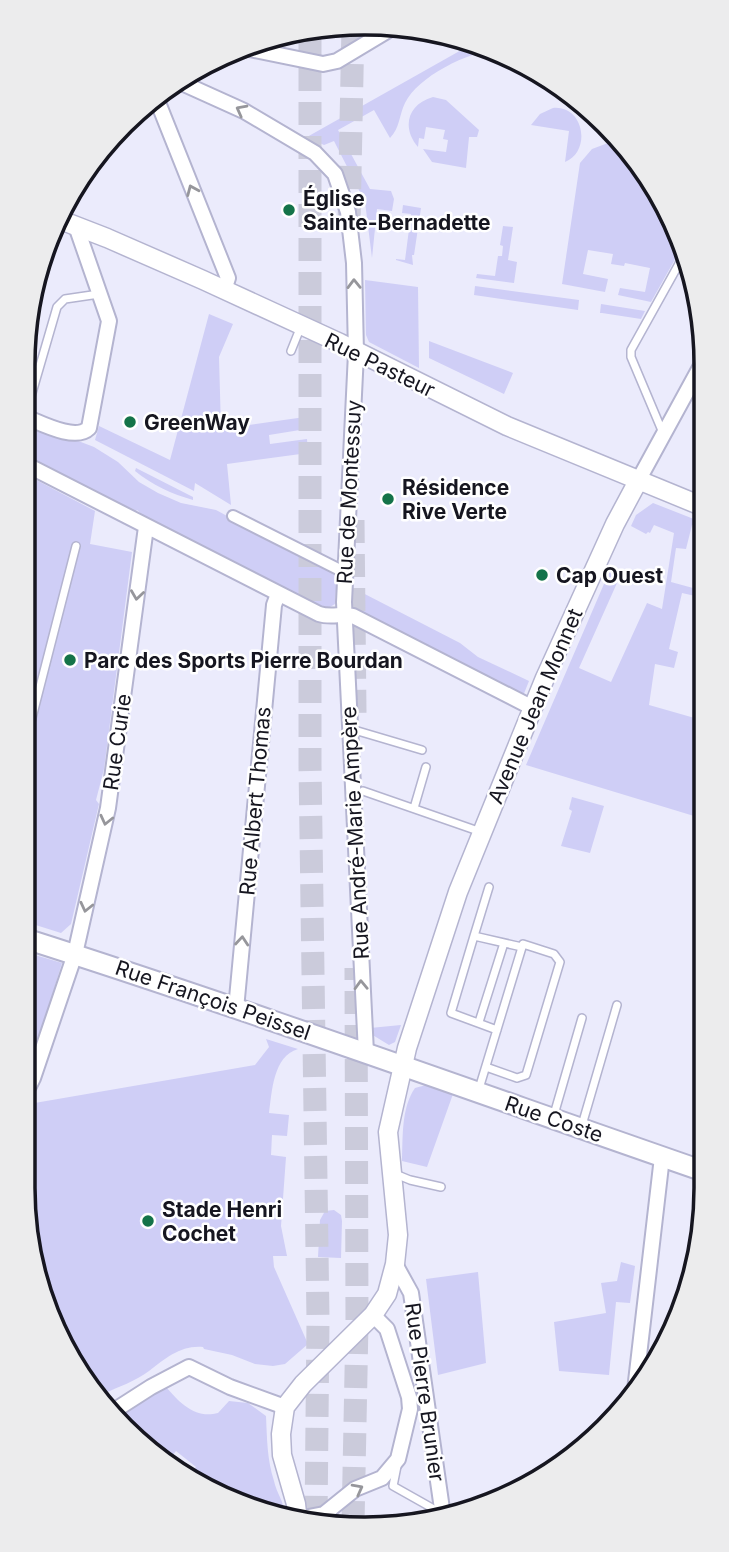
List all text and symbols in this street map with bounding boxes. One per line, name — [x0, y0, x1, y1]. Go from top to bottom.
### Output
one-way arrow — [236, 104, 248, 118]
one-way arrow — [186, 185, 200, 197]
place label: Église Sainte-Bernadette — [303, 185, 491, 235]
marker: Église Sainte-Bernadette — [281, 202, 297, 218]
one-way arrow — [346, 279, 362, 289]
street label: Rue Pasteur — [321, 328, 439, 402]
street label: Rue de Montessuy — [332, 399, 366, 585]
place label: GreenWay — [144, 410, 250, 435]
marker: GreenWay — [122, 414, 138, 430]
place label: Résidence Rive Verte — [402, 475, 509, 524]
marker: Résidence Rive Verte — [380, 491, 396, 507]
place label: Cap Ouest — [556, 563, 663, 588]
marker: Cap Ouest — [534, 567, 550, 583]
one-way arrow — [130, 589, 145, 601]
street label: Avenue Jean Monnet — [483, 604, 588, 807]
place label: Parc des Sports Pierre Bourdan — [84, 648, 403, 673]
marker: Parc des Sports Pierre Bourdan — [62, 652, 78, 668]
street label: Rue Curie — [98, 692, 136, 792]
street label: Rue Albert Thomas — [234, 705, 276, 897]
street label: Rue André-Marie Ampère — [336, 706, 374, 960]
one-way arrow — [99, 814, 114, 826]
one-way arrow — [80, 901, 94, 913]
one-way arrow — [235, 935, 250, 947]
street label: Rue François Peissel — [112, 955, 314, 1045]
one-way arrow — [354, 979, 369, 990]
street label: Rue Coste — [502, 1091, 606, 1147]
place label: Stade Henri Cochet — [162, 1197, 282, 1246]
marker: Stade Henri Cochet — [140, 1213, 156, 1229]
street label: Rue Pierre Brunier — [400, 1301, 450, 1483]
one-way arrow — [350, 1484, 363, 1498]

